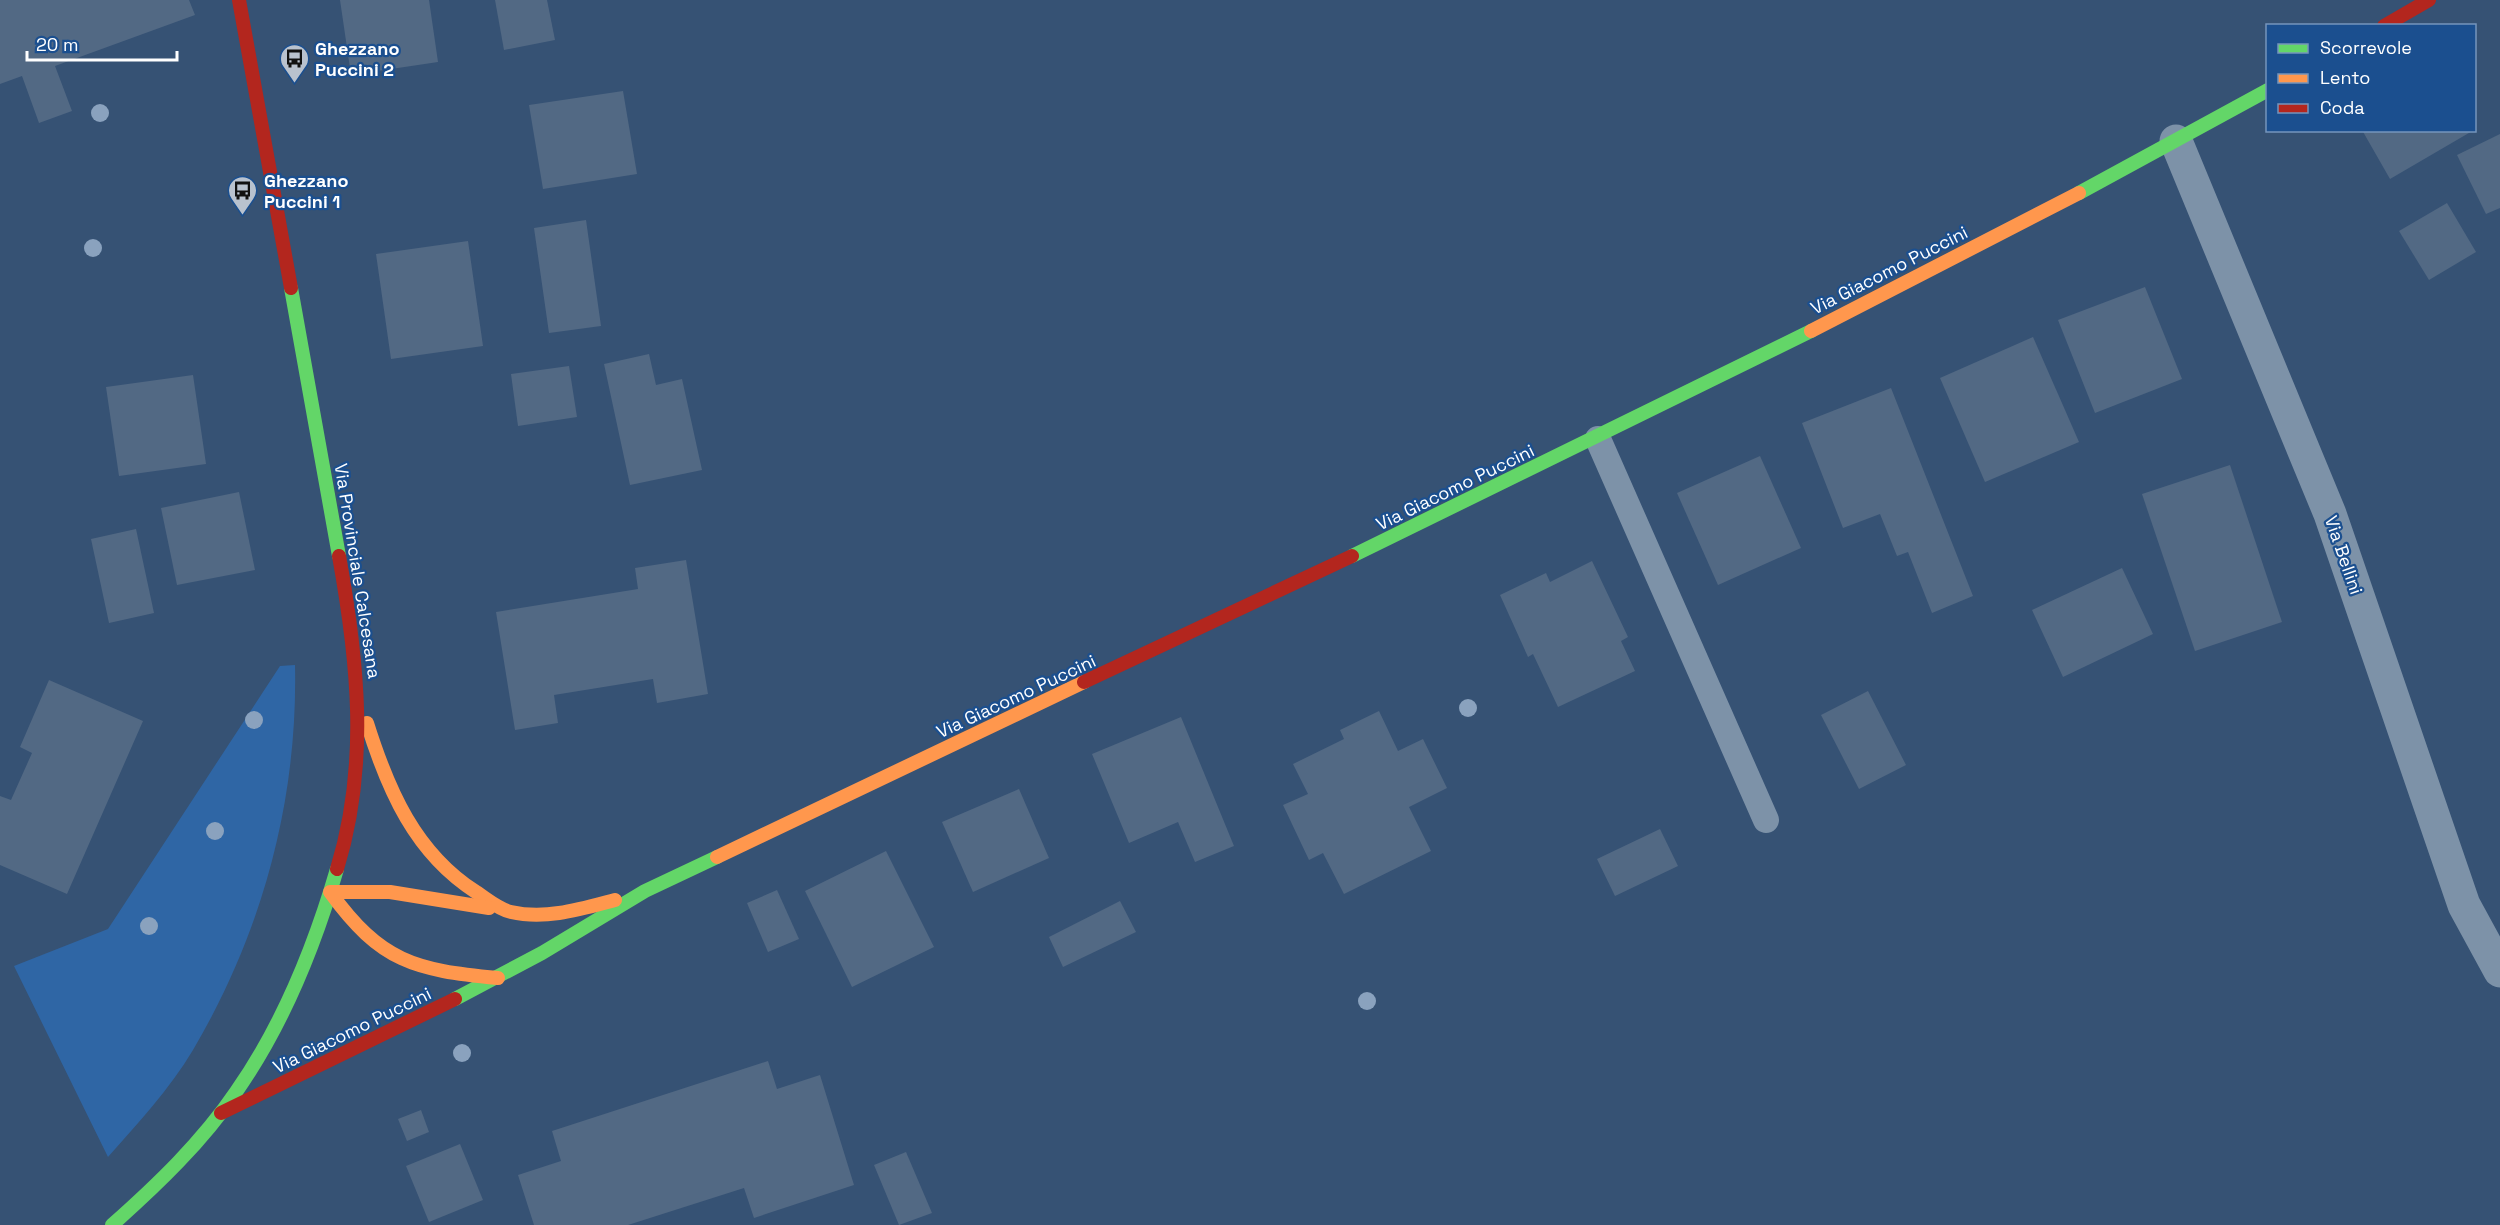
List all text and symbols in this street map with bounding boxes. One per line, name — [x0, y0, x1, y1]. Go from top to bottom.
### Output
scale bar — [27, 24, 177, 62]
legend — [2266, 24, 2476, 132]
text: 20 m — [36, 33, 79, 56]
text: Scorrevole — [2320, 36, 2412, 59]
place label: Ghezzano Puccini 2 — [315, 37, 399, 81]
bus stop icon: Ghezzano Puccini 2 — [278, 42, 310, 84]
text: Lento — [2320, 66, 2370, 89]
text: Coda — [2320, 96, 2365, 119]
place label: Ghezzano Puccini 1 — [264, 169, 348, 213]
bus stop icon: Ghezzano Puccini 1 — [227, 174, 259, 216]
street label: Via Giacomo Puccini — [1807, 220, 1971, 320]
street label: Via Giacomo Puccini — [1372, 439, 1538, 535]
street label: Via Provinciale Calcesana — [330, 462, 386, 680]
street label: Via Bellini — [2320, 513, 2368, 597]
street label: Via Giacomo Puccini — [933, 649, 1099, 743]
street label: Via Giacomo Puccini — [269, 982, 435, 1078]

